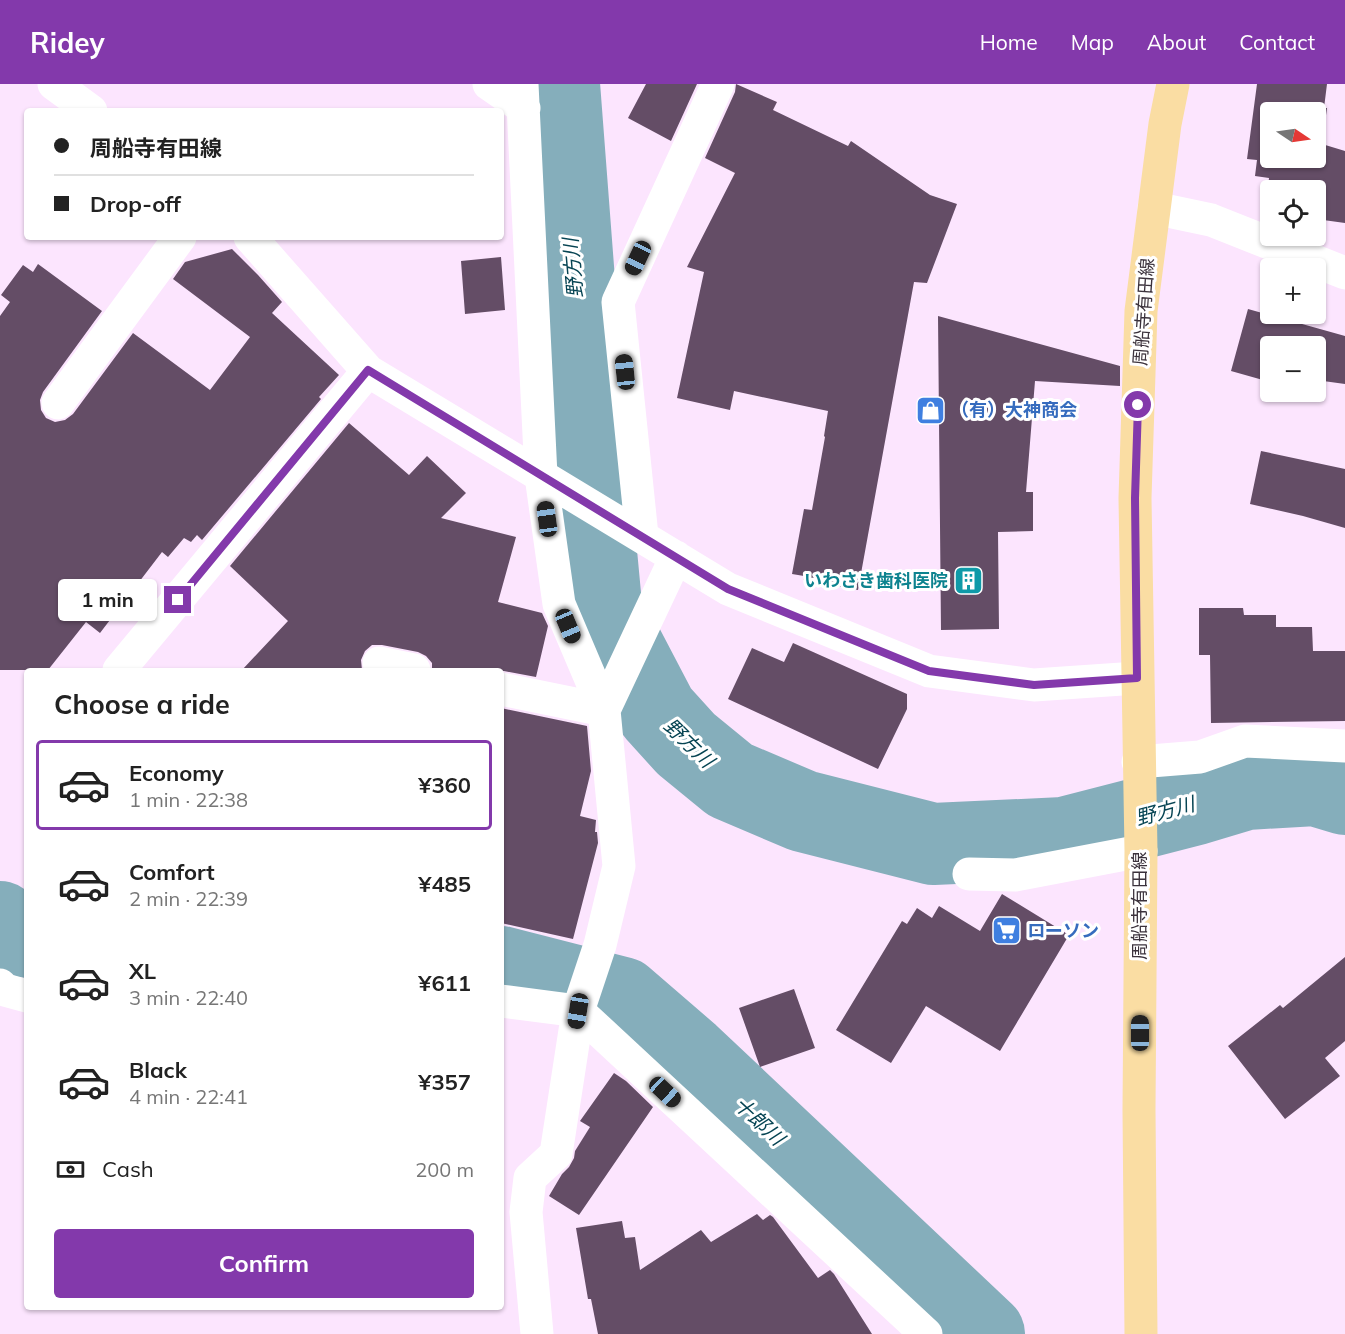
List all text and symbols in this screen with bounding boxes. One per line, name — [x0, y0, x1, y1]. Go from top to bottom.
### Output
text: Ridey — [30, 25, 105, 60]
text: Home — [980, 29, 1038, 55]
text: Map — [1071, 29, 1114, 55]
text: About — [1147, 29, 1206, 55]
text: Contact — [1239, 29, 1315, 55]
north arrow — [1260, 102, 1326, 168]
map controls — [1260, 102, 1326, 402]
text: 周船寺有田線 — [90, 134, 222, 162]
button: locate — [1260, 180, 1326, 246]
text: Drop-off — [90, 190, 181, 218]
water label: 野方川 — [557, 235, 588, 299]
car — [622, 238, 654, 278]
street label: 周船寺有田線 — [1128, 257, 1159, 367]
button: + — [1260, 258, 1326, 324]
button: − — [1260, 336, 1326, 402]
car — [614, 353, 636, 391]
route start — [1124, 391, 1151, 418]
shop icon: （有）大神商会 — [914, 394, 946, 426]
place label: （有）大神商会 — [951, 398, 1077, 421]
car — [536, 500, 558, 538]
building icon: いわさき歯科医院 — [953, 565, 985, 597]
place label: いわさき歯科医院 — [804, 569, 948, 592]
callout: 1 min — [58, 579, 157, 621]
route end — [164, 586, 191, 613]
text: 1 min — [81, 587, 134, 612]
car — [553, 606, 583, 646]
text: Choose a ride — [54, 687, 230, 721]
water label: 野方川 — [659, 713, 721, 774]
icon: car — [57, 758, 111, 812]
text: Economy — [129, 759, 224, 787]
text: ¥360 — [418, 771, 471, 799]
text: 1 min · 22:38 — [129, 787, 248, 812]
water label: 野方川 — [1133, 790, 1199, 830]
street label: 周船寺有田線 — [1128, 852, 1151, 960]
icon: car — [57, 857, 111, 911]
text: Comfort — [129, 858, 215, 886]
text: ¥485 — [418, 870, 471, 898]
text: 2 min · 22:39 — [129, 886, 248, 911]
supermarket icon: ローソン — [990, 915, 1022, 947]
place label: ローソン — [1027, 919, 1099, 942]
icon: car — [57, 956, 111, 1010]
text: XL — [129, 957, 156, 985]
text: ¥611 — [418, 969, 471, 997]
text: 3 min · 22:40 — [129, 985, 248, 1010]
car — [566, 992, 590, 1030]
car — [1131, 1015, 1149, 1051]
icon: car — [57, 1055, 111, 1109]
text: Black — [129, 1056, 187, 1084]
text: ¥357 — [418, 1068, 471, 1096]
car — [646, 1073, 684, 1111]
text: 4 min · 22:41 — [129, 1084, 248, 1109]
water label: 十郎川 — [729, 1091, 791, 1152]
icon: cash — [54, 1153, 87, 1186]
text: Cash — [102, 1155, 154, 1183]
text: 200 m — [415, 1157, 474, 1182]
button: Confirm — [54, 1229, 474, 1298]

